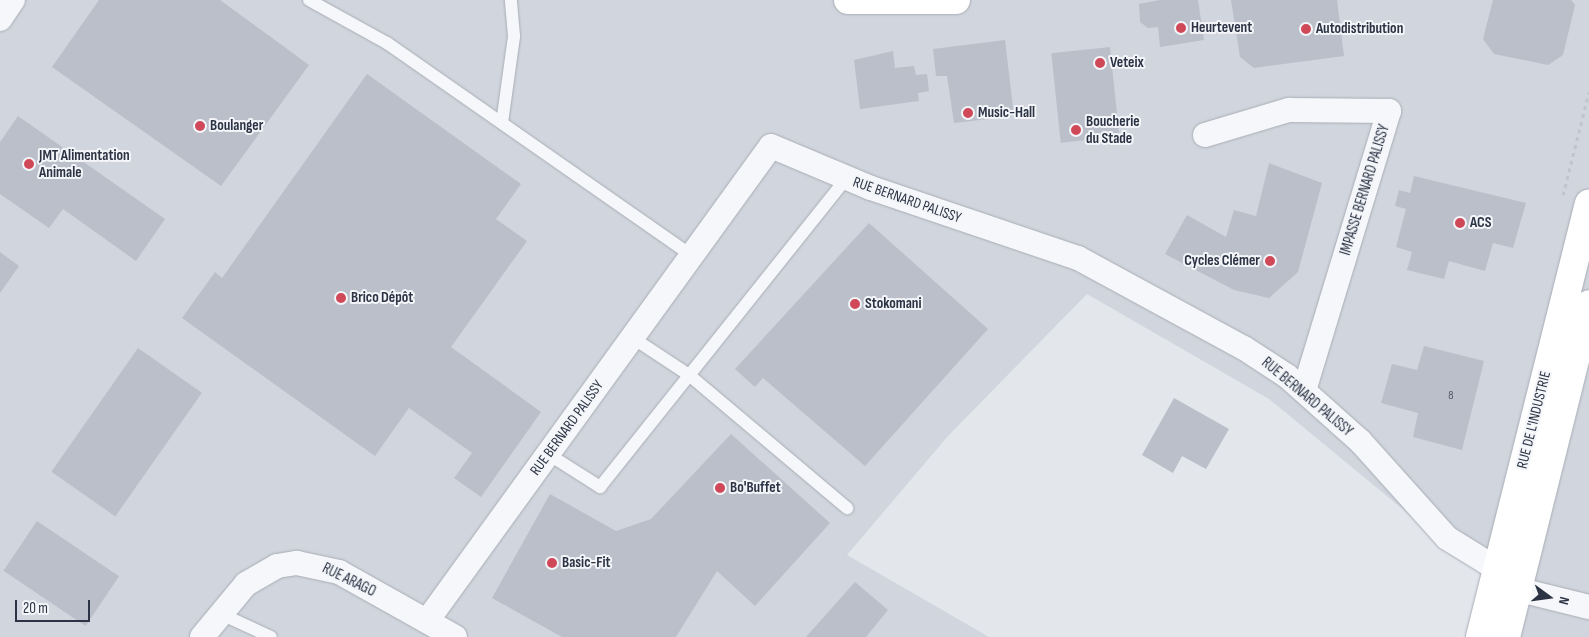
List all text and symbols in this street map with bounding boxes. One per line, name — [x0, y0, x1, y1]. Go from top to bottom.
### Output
place label: Heurtevent — [1191, 19, 1252, 37]
place label: Autodistribution — [1316, 20, 1403, 38]
marker: Heurtevent — [1175, 22, 1187, 34]
marker: Autodistribution — [1300, 23, 1312, 35]
place label: Veteix — [1110, 54, 1144, 72]
marker: Veteix — [1094, 57, 1106, 69]
place label: Music-Hall — [978, 104, 1035, 122]
marker: Music-Hall — [962, 107, 974, 119]
place label: Boucherie du Stade — [1086, 112, 1140, 147]
place label: Boulanger — [210, 117, 263, 135]
marker: Boulanger — [194, 120, 206, 132]
street label: IMPASSE BERNARD PALISSY — [1337, 122, 1393, 258]
marker: Boucherie du Stade — [1070, 124, 1082, 136]
place label: JMT Alimentation Animale — [39, 146, 130, 181]
marker: JMT Alimentation Animale — [23, 158, 35, 170]
street label: RUE BERNARD PALISSY — [851, 173, 963, 227]
place label: ACS — [1470, 214, 1491, 232]
marker: ACS — [1454, 217, 1466, 229]
place label: Cycles Clémer — [1184, 252, 1260, 270]
marker: Cycles Clémer — [1264, 255, 1276, 267]
place label: Brico Dépôt — [351, 289, 413, 307]
marker: Brico Dépôt — [335, 292, 347, 304]
place label: Stokomani — [865, 295, 922, 313]
marker: Stokomani — [849, 298, 861, 310]
street label: RUE BERNARD PALISSY — [1258, 354, 1356, 440]
street label: RUE DE L'INDUSTRIE — [1513, 369, 1555, 471]
street label: RUE BERNARD PALISSY — [526, 377, 608, 479]
house number: 8 — [1448, 389, 1454, 403]
place label: Bo'Buffet — [730, 479, 781, 497]
marker: Bo'Buffet — [714, 482, 726, 494]
place label: Basic-Fit — [562, 554, 610, 572]
marker: Basic-Fit — [546, 557, 558, 569]
street label: RUE ARAGO — [319, 559, 379, 601]
north arrow — [1524, 572, 1574, 622]
scale bar — [18, 590, 92, 622]
text: N — [1555, 595, 1573, 606]
text: 20 m — [23, 599, 48, 618]

